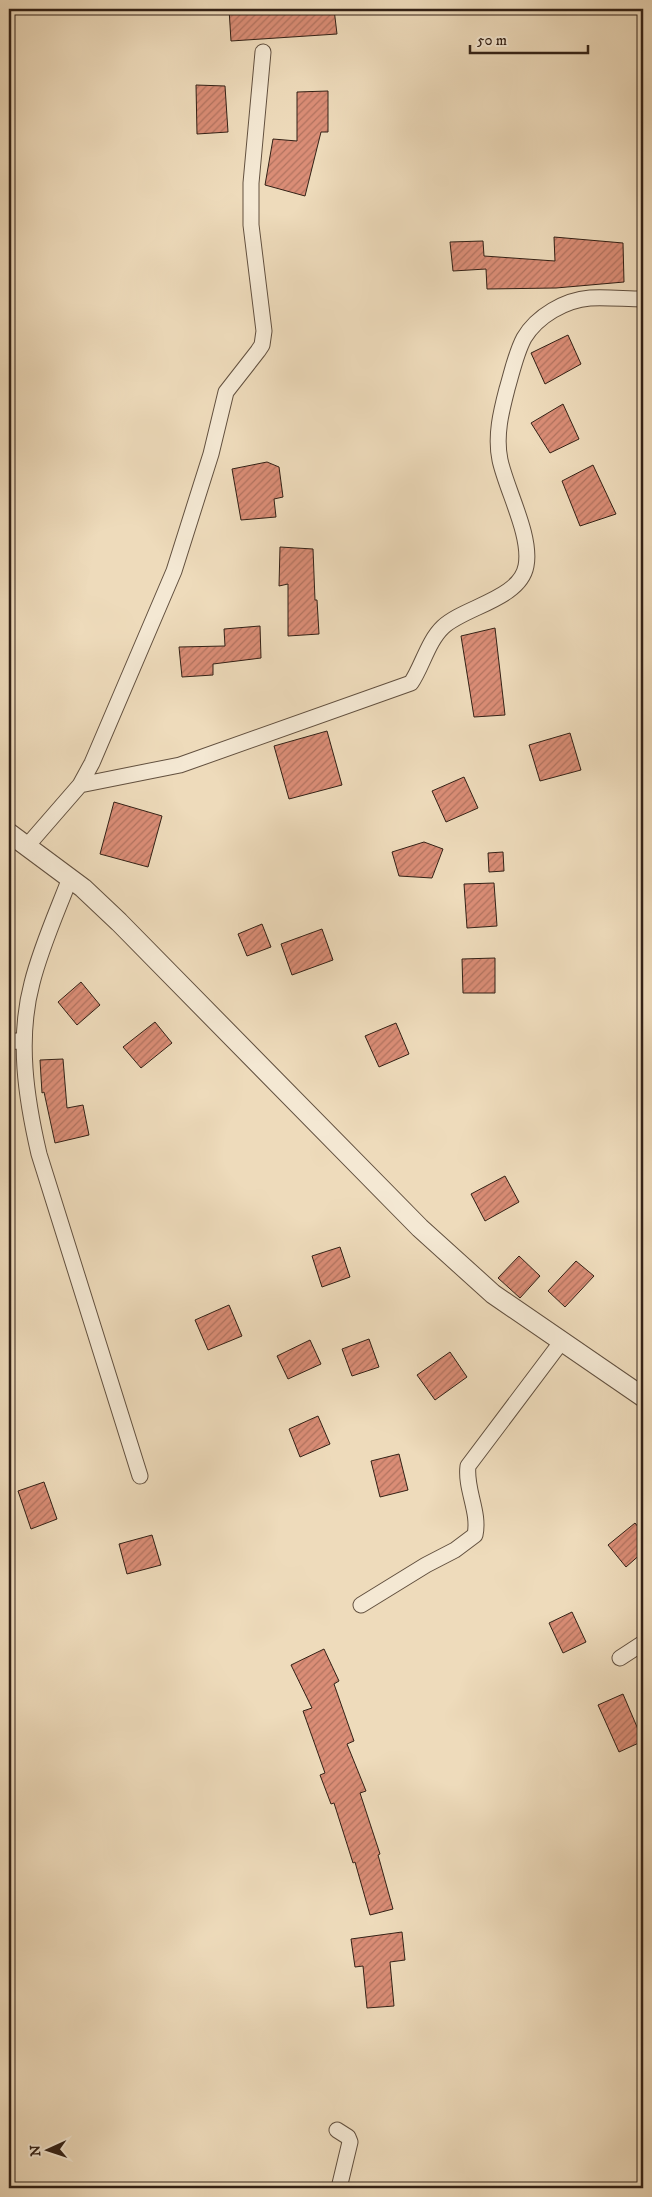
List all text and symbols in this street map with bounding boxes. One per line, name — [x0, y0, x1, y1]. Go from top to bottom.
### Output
scale bar — [470, 22, 587, 54]
text: 50 m — [477, 31, 507, 50]
north arrow — [22, 2124, 72, 2174]
text: N — [27, 2144, 45, 2157]

